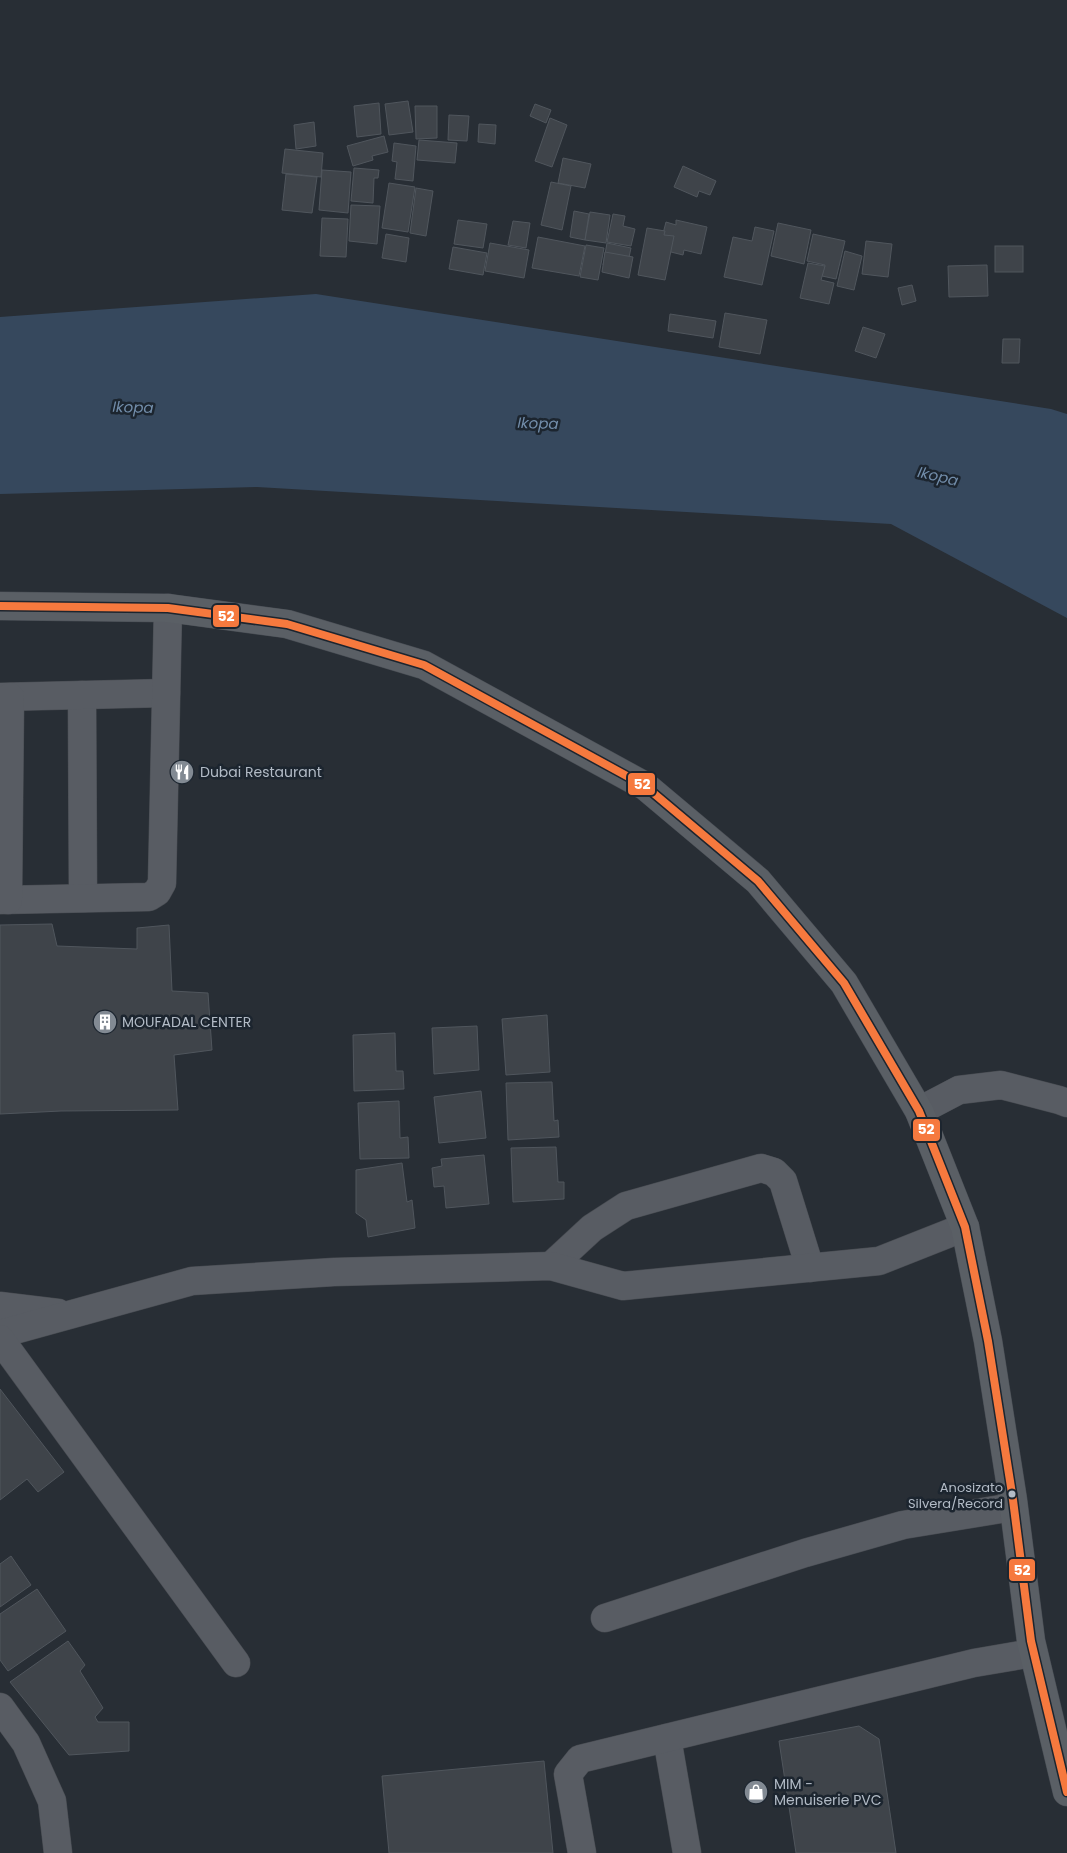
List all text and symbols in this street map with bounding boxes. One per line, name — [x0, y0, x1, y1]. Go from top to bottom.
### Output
water label: Ikopa — [112, 396, 154, 418]
water label: Ikopa — [517, 412, 559, 434]
water label: Ikopa — [916, 461, 960, 491]
line badge: 52 — [212, 604, 240, 628]
text: 52 — [217, 606, 235, 626]
restaurant icon: Dubai Restaurant — [169, 759, 195, 785]
place label: Dubai Restaurant — [200, 762, 322, 782]
line badge: 52 — [627, 772, 656, 796]
text: 52 — [633, 774, 651, 794]
building icon: MOUFADAL CENTER — [92, 1009, 118, 1035]
place label: MOUFADAL CENTER — [122, 1012, 251, 1032]
line badge: 52 — [912, 1118, 941, 1142]
text: 52 — [917, 1119, 935, 1139]
place label: Anosizato Silvera/Record — [908, 1478, 1003, 1513]
marker: Anosizato Silvera/Record — [1007, 1489, 1017, 1499]
line badge: 52 — [1008, 1558, 1036, 1582]
text: 52 — [1013, 1560, 1031, 1580]
place label: MIM - Menuiserie PVC — [774, 1774, 882, 1810]
shop icon: MIM - Menuiserie PVC — [743, 1779, 769, 1805]

